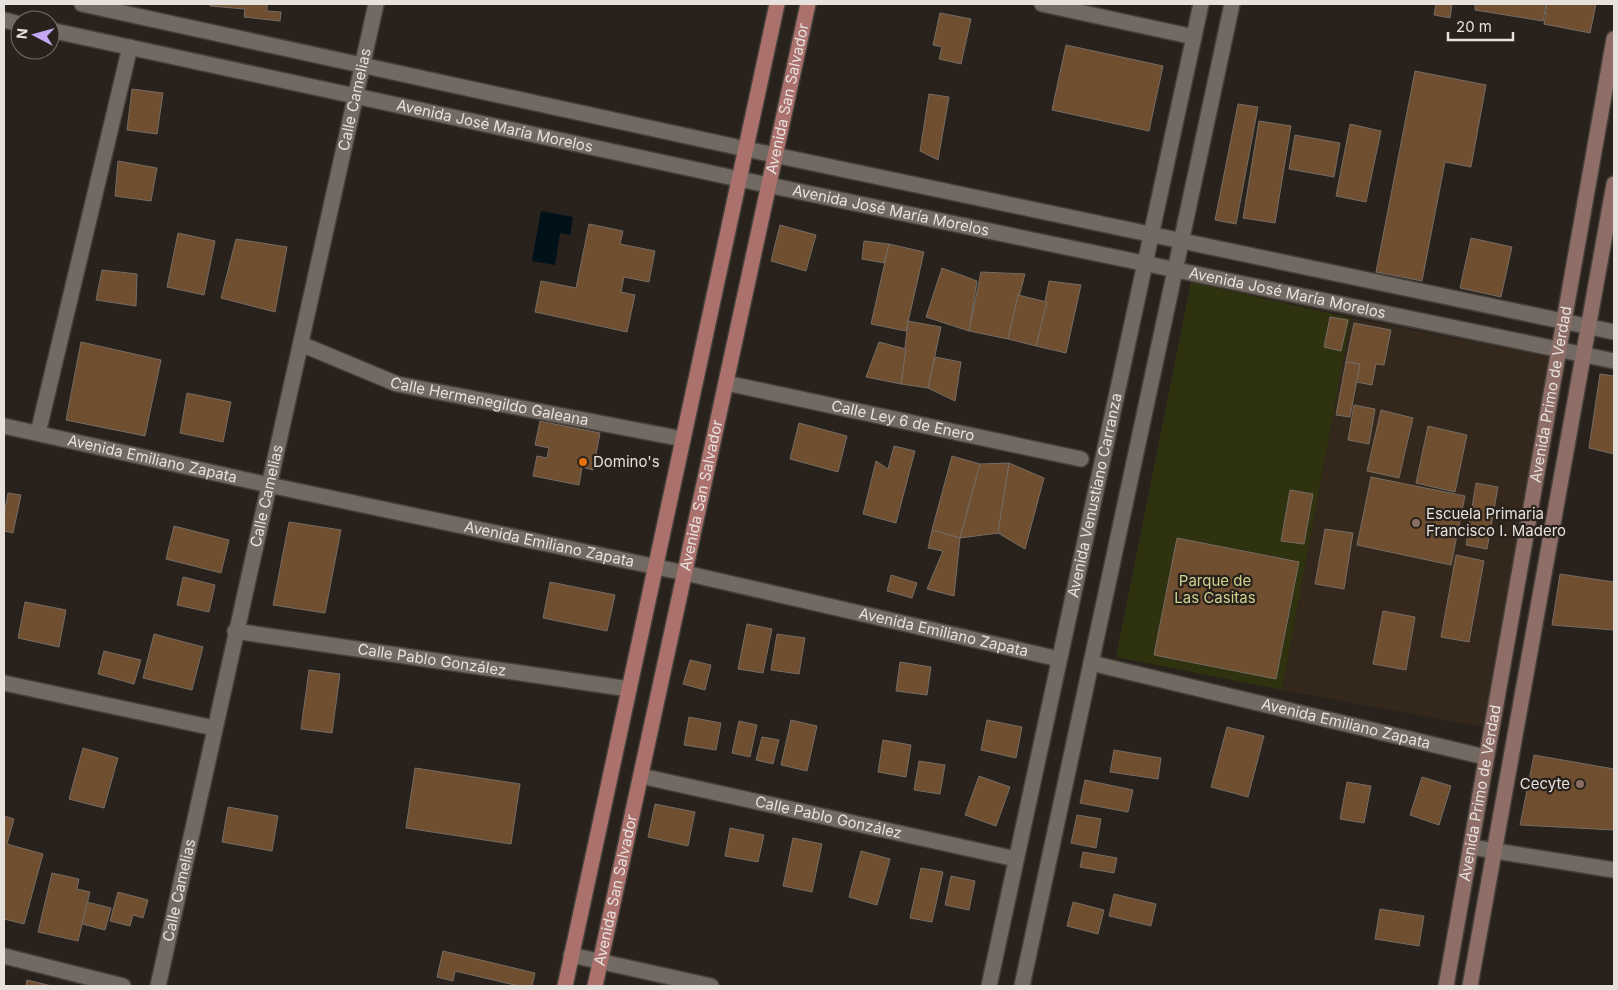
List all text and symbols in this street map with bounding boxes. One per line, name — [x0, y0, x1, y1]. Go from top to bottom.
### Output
north arrow — [10, 10, 60, 60]
scale bar — [1448, 10, 1513, 42]
text: 20 m — [1456, 17, 1492, 36]
street label: Avenida San Salvador — [761, 21, 813, 176]
text: N — [13, 27, 31, 40]
street label: Calle Camelias — [334, 46, 375, 153]
street label: Avenida José María Morelos — [395, 95, 595, 156]
street label: Avenida José María Morelos — [791, 180, 991, 240]
street label: Avenida José María Morelos — [1187, 263, 1388, 322]
street label: Avenida Primo de Verdad — [1526, 304, 1575, 484]
street label: Calle Hermenegildo Galeana — [387, 372, 590, 430]
street label: Avenida Venustiano Carranza — [1063, 391, 1126, 599]
street label: Calle Ley 6 de Enero — [830, 396, 976, 445]
street label: Avenida San Salvador — [675, 418, 727, 573]
street label: Avenida Emiliano Zapata — [66, 430, 239, 487]
street label: Calle Camelias — [246, 443, 287, 549]
place label: Domino's — [593, 452, 660, 471]
marker: Domino's — [577, 456, 589, 468]
place label: Escuela Primaria Francisco I. Madero — [1426, 504, 1566, 540]
street label: Avenida Emiliano Zapata — [463, 517, 636, 571]
marker: Escuela Primaria Francisco I. Madero — [1410, 517, 1422, 529]
park label: Parque de Las Casitas — [1174, 571, 1256, 607]
street label: Avenida Emiliano Zapata — [857, 603, 1030, 661]
street label: Calle Pablo González — [356, 639, 508, 680]
street label: Avenida Emiliano Zapata — [1259, 694, 1432, 753]
street label: Avenida Primo de Verdad — [1455, 703, 1505, 883]
place label: Cecyte — [1520, 774, 1570, 793]
marker: Cecyte — [1574, 778, 1586, 790]
street label: Calle Pablo González — [753, 792, 904, 842]
street label: Avenida San Salvador — [590, 812, 641, 967]
street label: Calle Camelias — [158, 837, 199, 943]

